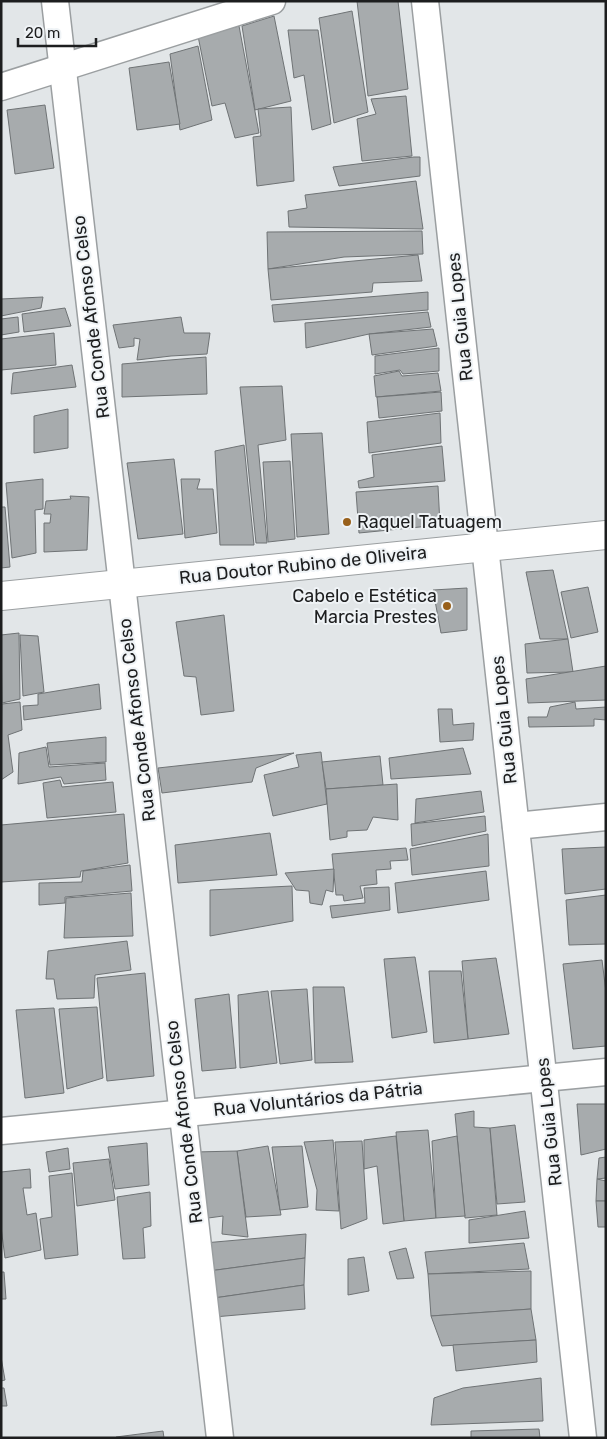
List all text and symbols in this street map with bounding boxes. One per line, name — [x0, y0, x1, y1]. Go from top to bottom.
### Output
scale bar — [18, 15, 95, 47]
text: 20 m — [25, 24, 60, 42]
street label: Rua Conde Afonso Celso — [68, 214, 114, 420]
street label: Rua Guia Lopes — [442, 252, 478, 382]
place label: Raquel Tatuagem — [357, 511, 502, 533]
marker: Raquel Tatuagem — [341, 516, 353, 528]
street label: Rua Doutor Rubino de Oliveira — [178, 541, 428, 589]
place label: Cabelo e Estética Marcia Prestes — [292, 585, 437, 628]
marker: Cabelo e Estética Marcia Prestes — [441, 600, 453, 612]
street label: Rua Conde Afonso Celso — [114, 617, 160, 823]
street label: Rua Guia Lopes — [486, 655, 522, 785]
street label: Rua Conde Afonso Celso — [161, 1019, 207, 1225]
street label: Rua Guia Lopes — [531, 1057, 567, 1187]
street label: Rua Voluntários da Pátria — [212, 1077, 424, 1121]

